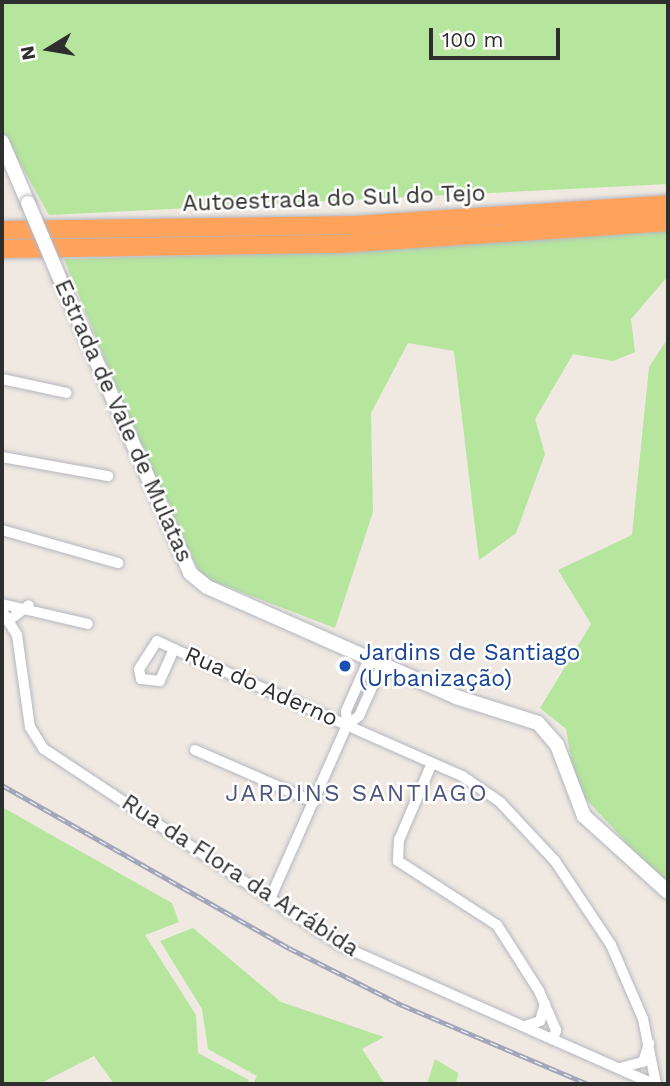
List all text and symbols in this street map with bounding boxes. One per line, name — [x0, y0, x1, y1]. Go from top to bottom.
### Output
north arrow — [14, 14, 84, 84]
scale bar — [432, 14, 563, 58]
text: 100 m — [442, 27, 504, 52]
text: N — [15, 44, 41, 62]
street label: Autoestrada do Sul do Tejo — [181, 180, 487, 218]
street label: Estrada de Vale de Mulatas — [48, 275, 198, 567]
place label: Jardins de Santiago (Urbanização) — [359, 639, 580, 693]
street label: Rua do Aderno — [179, 641, 343, 733]
marker: Jardins de Santiago (Urbanização) — [337, 658, 353, 674]
district label: JARDINS SANTIAGO — [227, 780, 487, 808]
street label: Rua da Flora da Arrábida — [115, 788, 365, 964]

